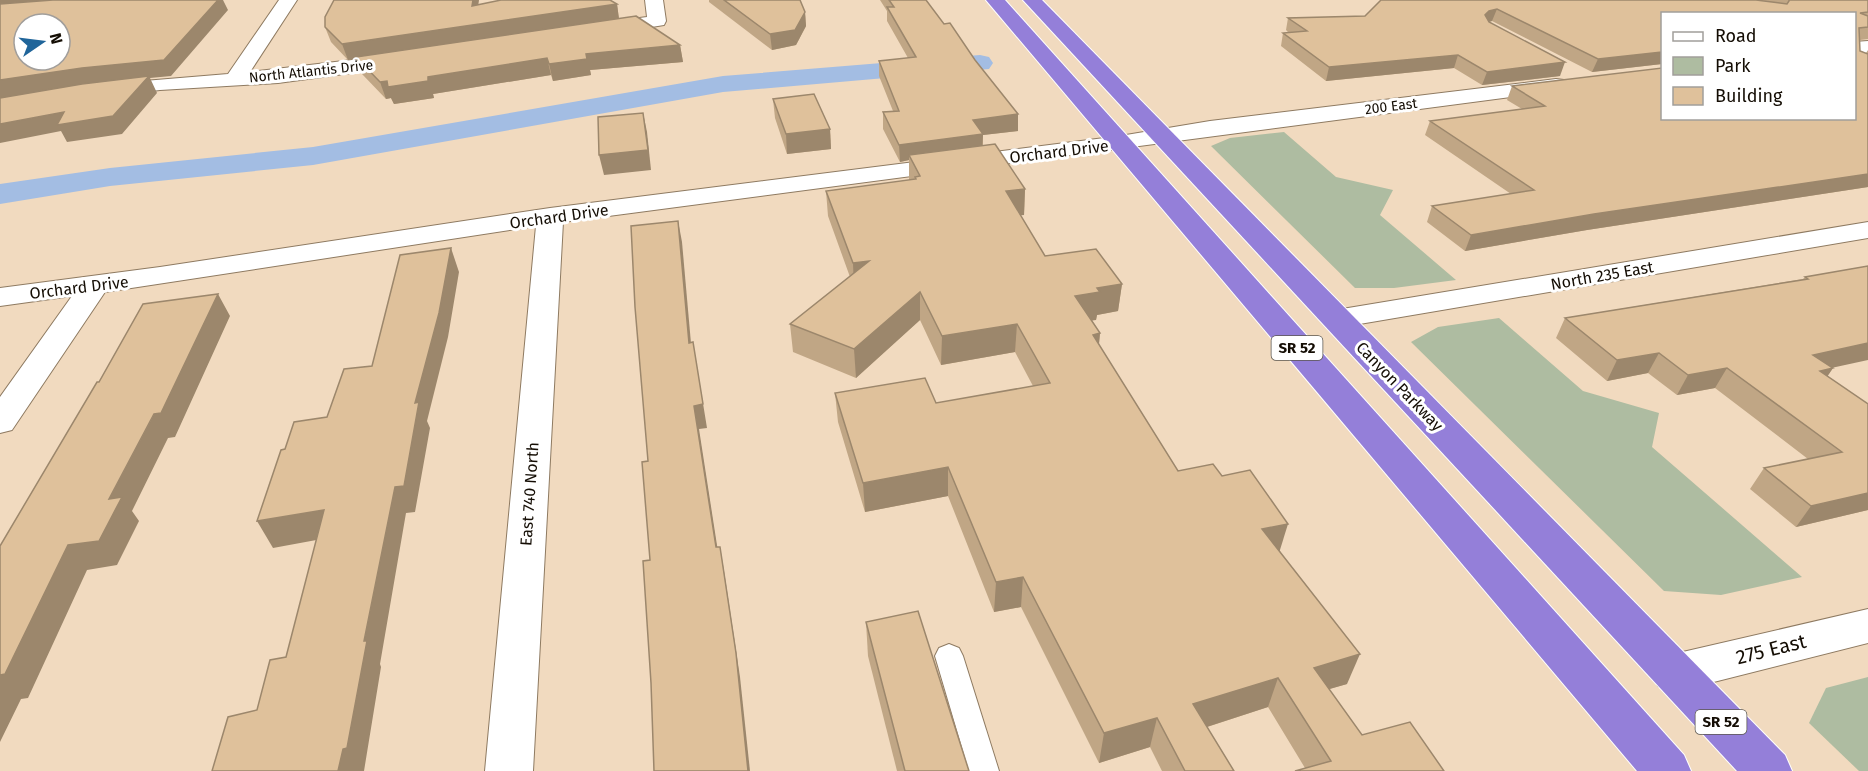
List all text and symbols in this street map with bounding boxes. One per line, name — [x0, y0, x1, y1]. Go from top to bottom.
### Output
north arrow — [12, 12, 72, 72]
legend — [1661, 12, 1856, 120]
text: Road — [1715, 25, 1757, 47]
text: N — [46, 31, 67, 46]
text: Park — [1715, 55, 1751, 77]
street label: North Atlantis Drive — [248, 57, 374, 86]
text: Building — [1715, 85, 1783, 107]
street label: 200 East — [1364, 95, 1419, 118]
street label: Orchard Drive — [1009, 136, 1110, 167]
street label: Orchard Drive — [508, 200, 610, 233]
street label: North 235 East — [1549, 257, 1655, 294]
street label: Orchard Drive — [29, 272, 130, 303]
road number: SR 52 — [1272, 336, 1322, 360]
street label: Canyon Parkway — [1352, 338, 1447, 435]
street label: East 740 North — [516, 441, 543, 547]
street label: 275 East — [1733, 629, 1809, 669]
road number: SR 52 — [1696, 710, 1746, 734]

